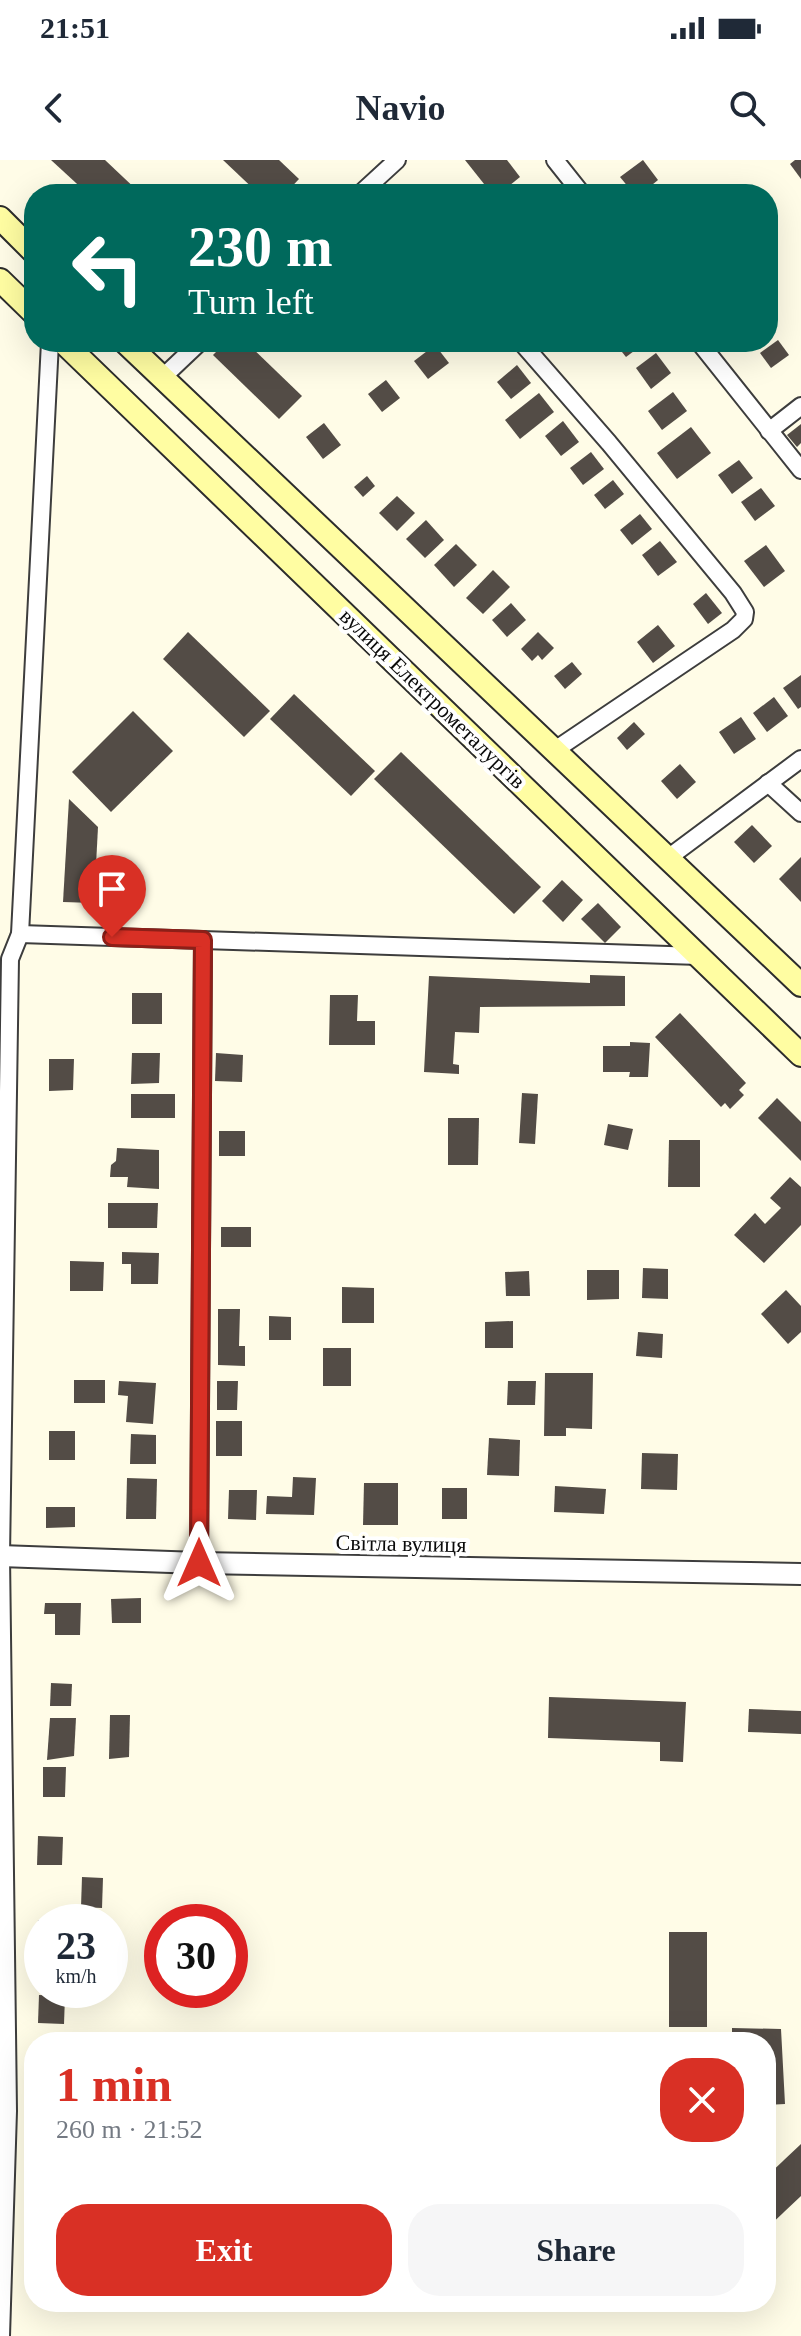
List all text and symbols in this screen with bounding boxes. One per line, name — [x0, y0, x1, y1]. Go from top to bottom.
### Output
text: 21:51 — [40, 11, 110, 44]
icon: back — [32, 86, 76, 130]
icon: search — [725, 86, 769, 130]
text: Navio — [356, 88, 446, 128]
icon: left — [56, 216, 160, 320]
text: 230 m — [188, 216, 333, 278]
text: Turn left — [188, 282, 314, 322]
street label: вулиця Електрометалургів — [335, 603, 530, 793]
pin — [78, 855, 146, 937]
icon: arrive — [90, 867, 134, 911]
position arrow — [157, 1521, 241, 1605]
street label: Світла вулиця — [335, 1530, 467, 1557]
speed limit sign: 30 — [144, 1904, 248, 2008]
text: 23 — [56, 1923, 96, 1968]
text: km/h — [55, 1965, 97, 1987]
text: 1 min — [56, 2058, 172, 2111]
button: close — [660, 2058, 744, 2142]
text: 260 m · 21:52 — [56, 2115, 203, 2144]
button: Exit — [56, 2204, 392, 2296]
button: Share — [408, 2204, 744, 2296]

